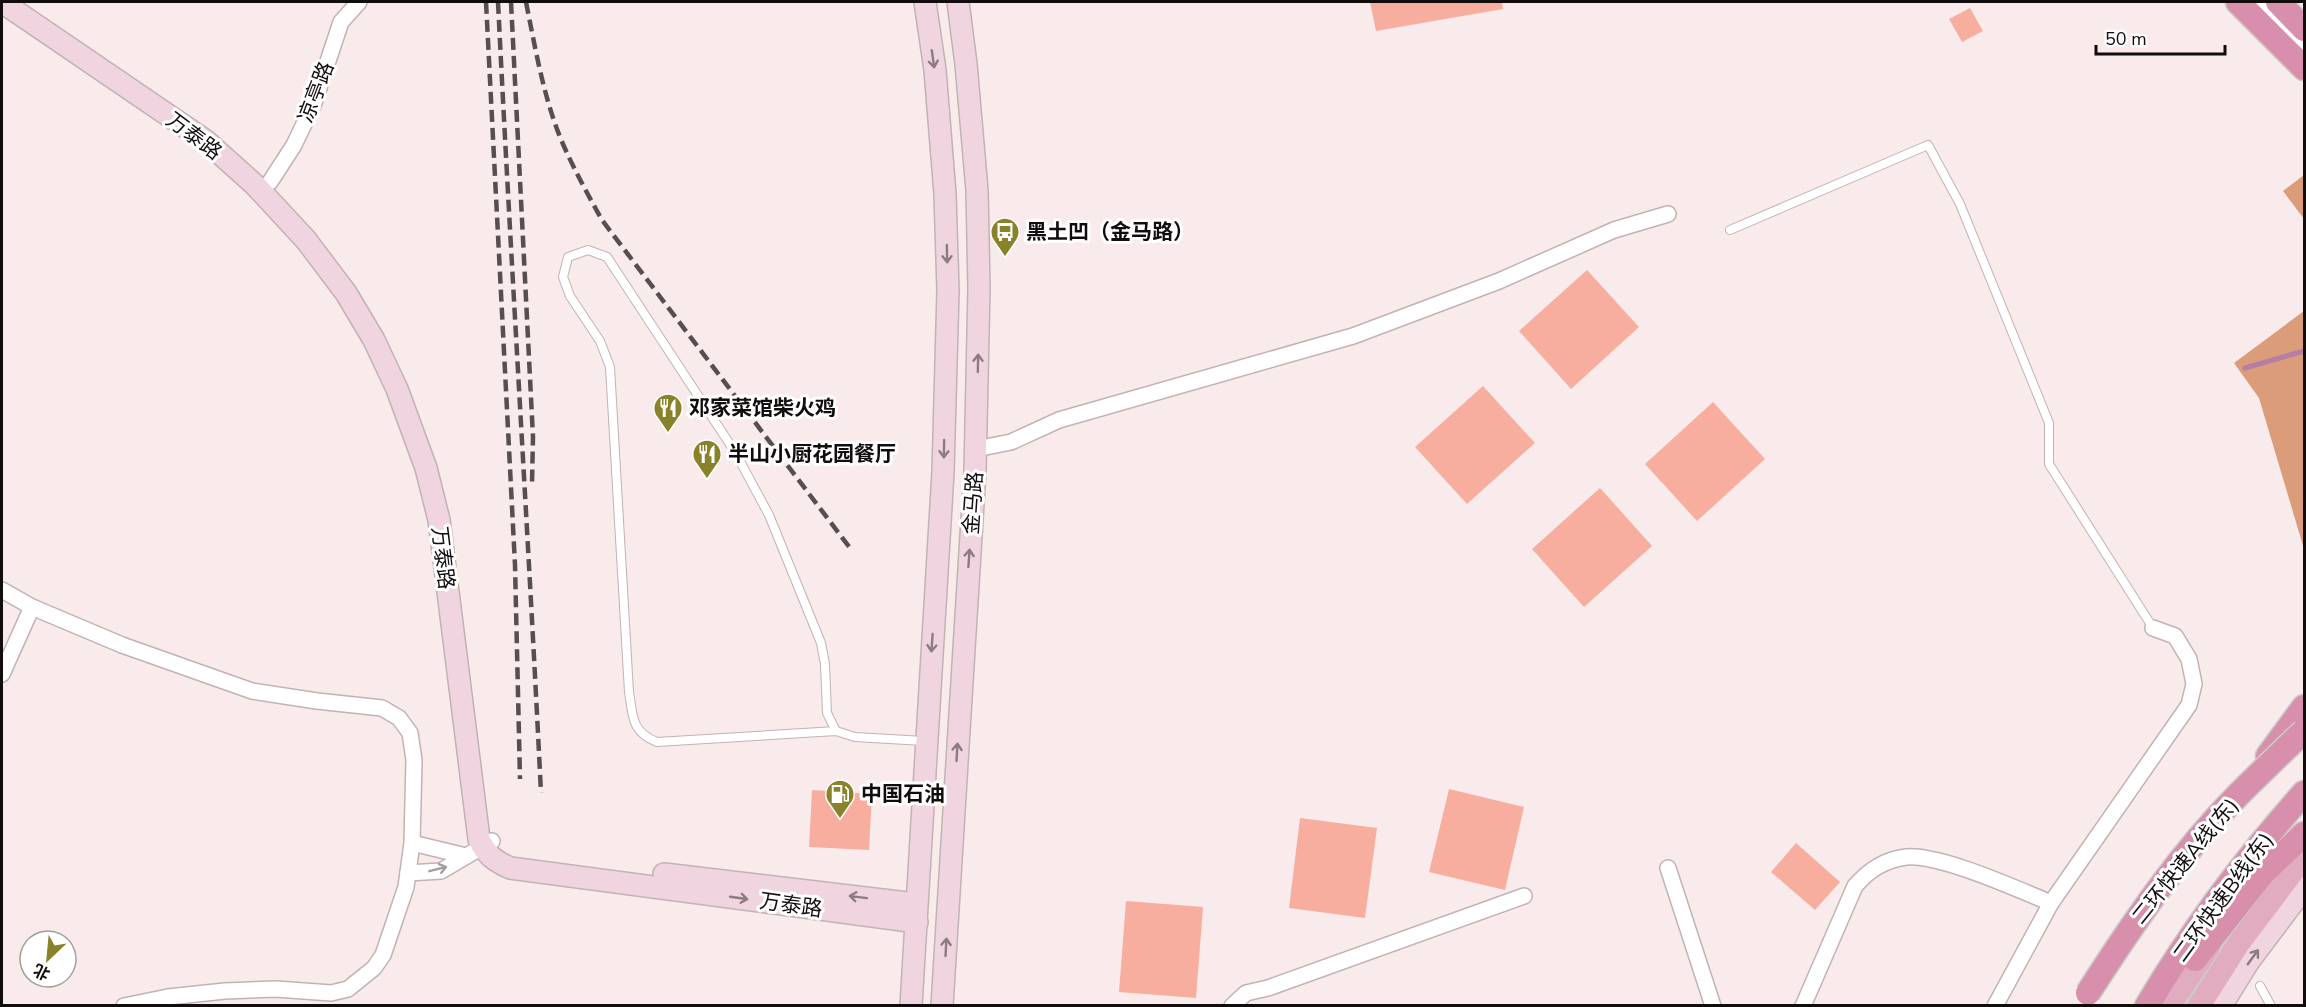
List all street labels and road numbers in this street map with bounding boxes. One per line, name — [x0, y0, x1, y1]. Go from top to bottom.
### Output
street label: 凉亭路 — [292, 58, 340, 126]
street label: 万泰路 — [160, 106, 228, 166]
street label: 金马路 — [957, 471, 989, 535]
street label: 万泰路 — [425, 525, 461, 591]
street label: 二环快速A线(东) — [2125, 792, 2245, 930]
street label: 二环快速B线(东) — [2167, 827, 2279, 967]
street label: 万泰路 — [758, 887, 824, 923]

